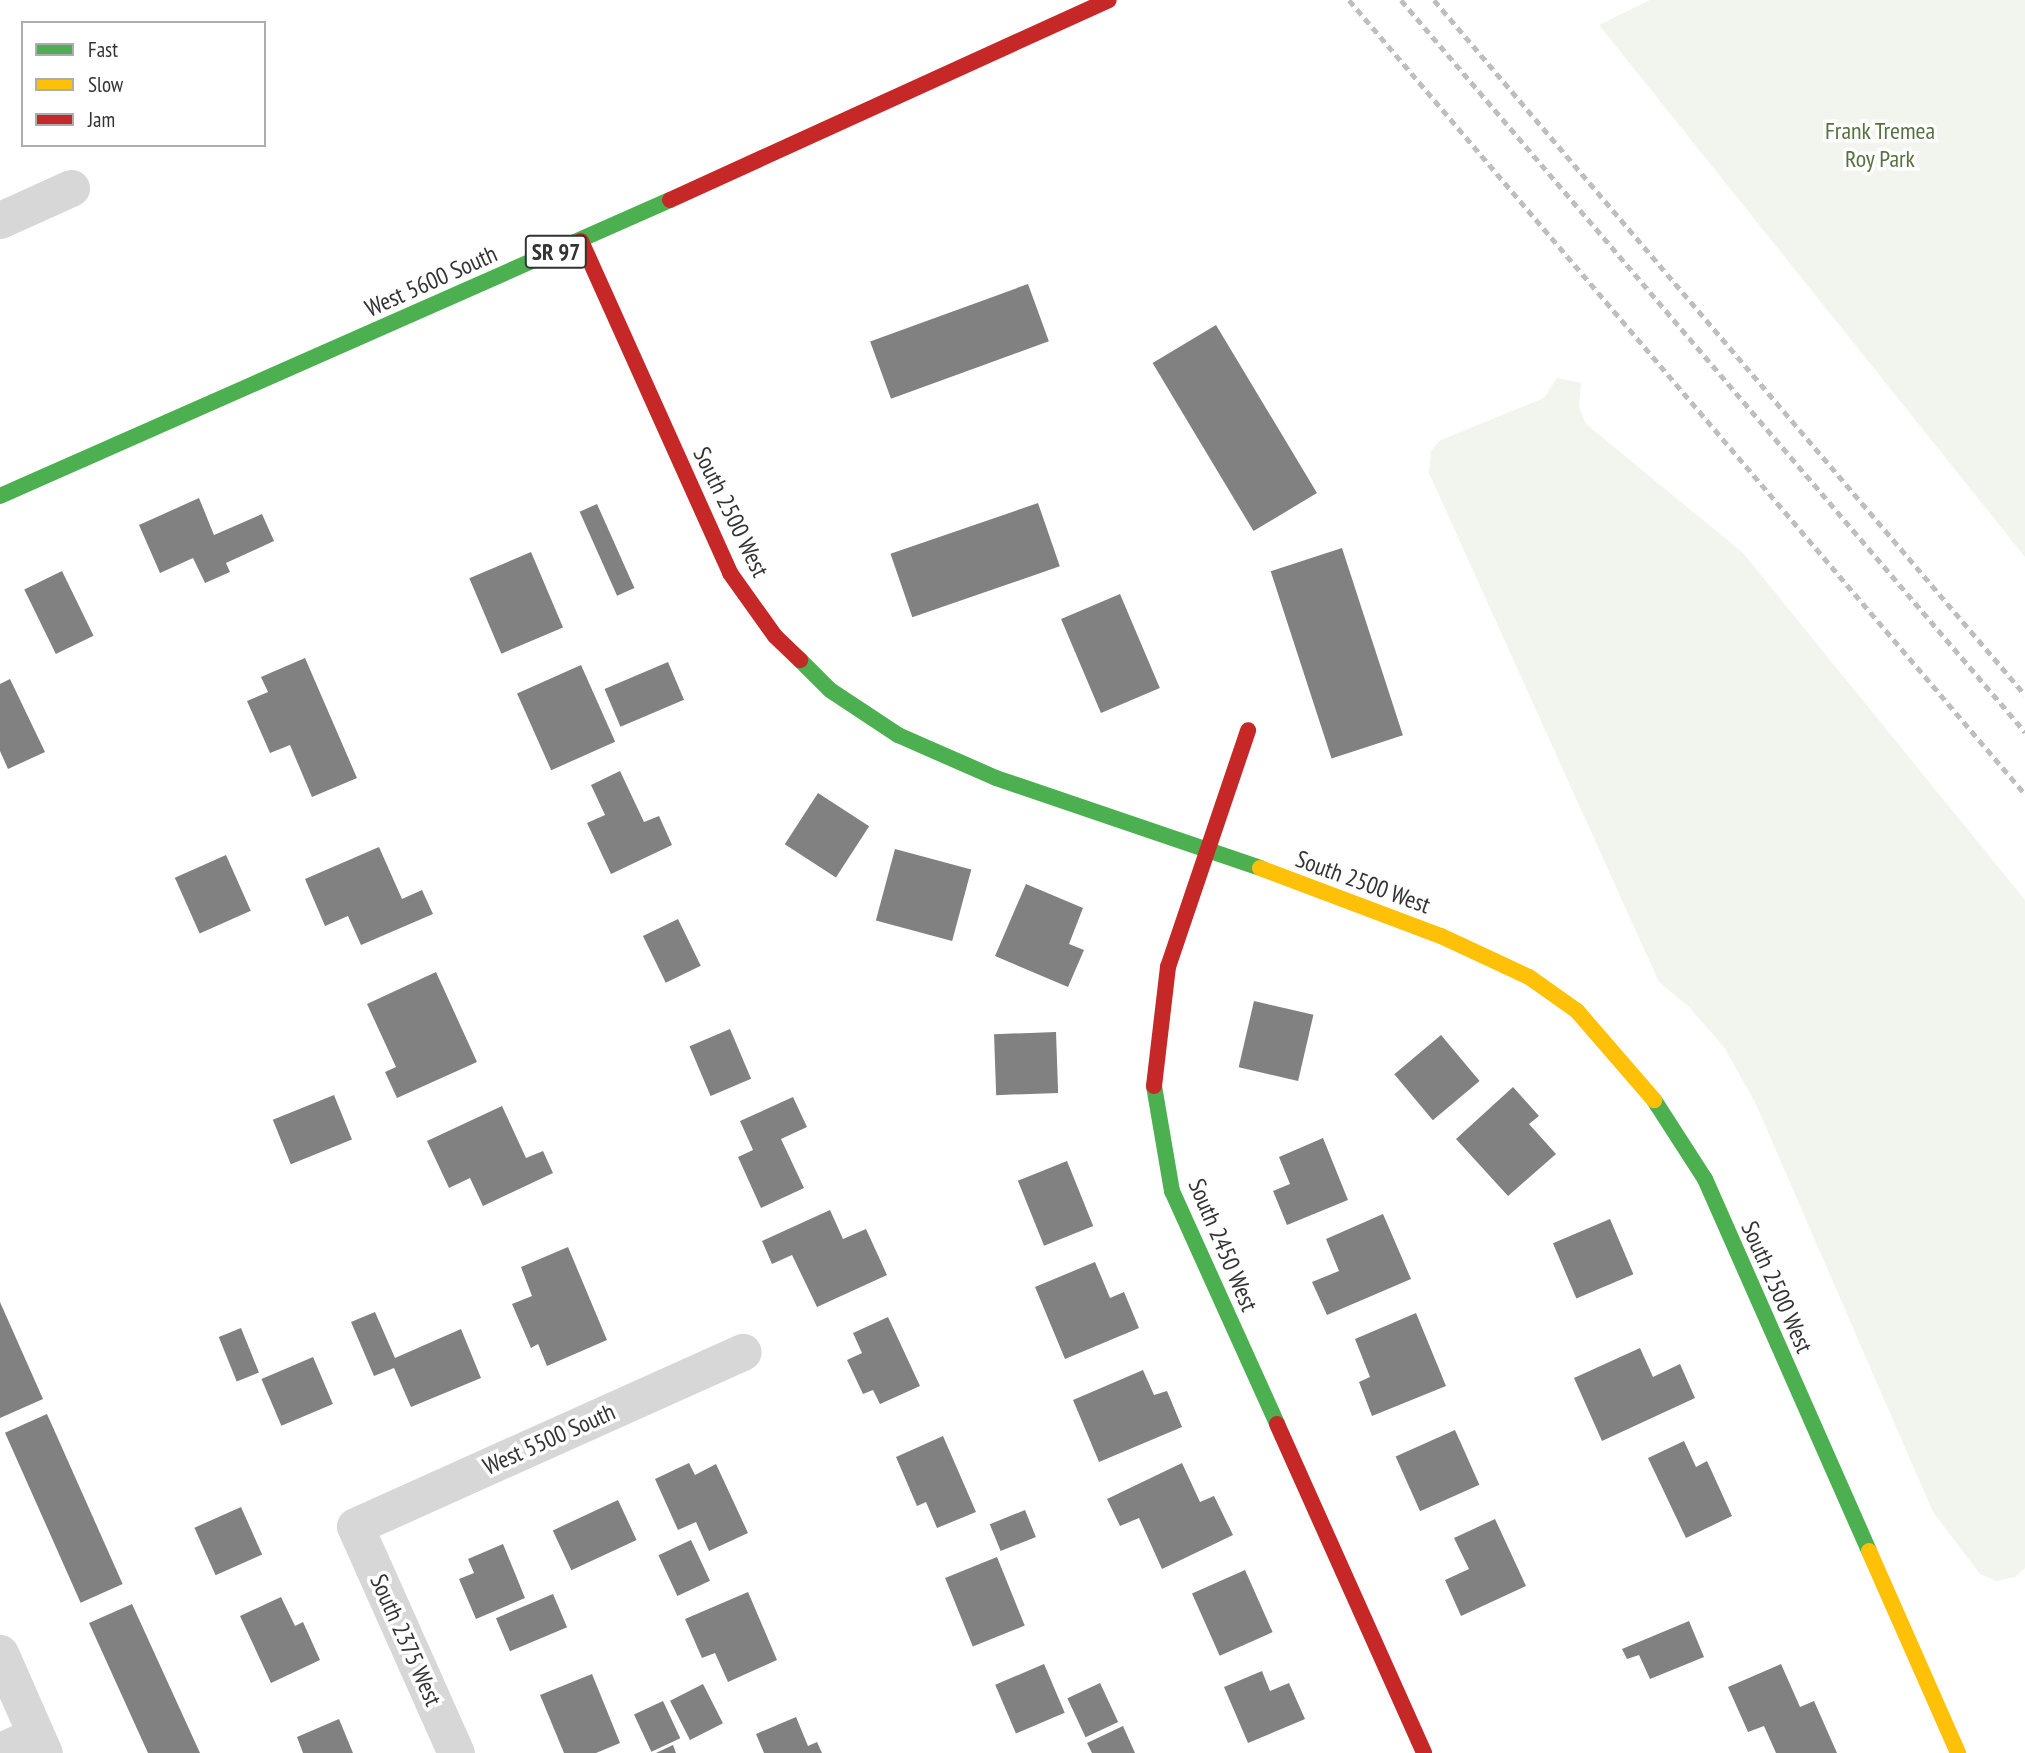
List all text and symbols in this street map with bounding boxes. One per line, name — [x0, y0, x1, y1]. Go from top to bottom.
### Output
legend — [21, 21, 266, 147]
text: Fast — [88, 36, 118, 63]
text: Slow — [88, 71, 123, 98]
text: Jam — [88, 106, 115, 133]
park label: Frank Tremea Roy Park — [1824, 117, 1936, 173]
road number: SR 97 — [524, 232, 588, 272]
street label: West 5600 South — [361, 239, 501, 323]
street label: South 2500 West — [687, 442, 775, 582]
street label: South 2500 West — [1292, 844, 1434, 920]
street label: South 2450 West — [1182, 1174, 1264, 1316]
street label: South 2500 West — [1735, 1217, 1819, 1357]
street label: West 5500 South — [479, 1397, 619, 1481]
street label: South 2375 West — [364, 1570, 448, 1710]

